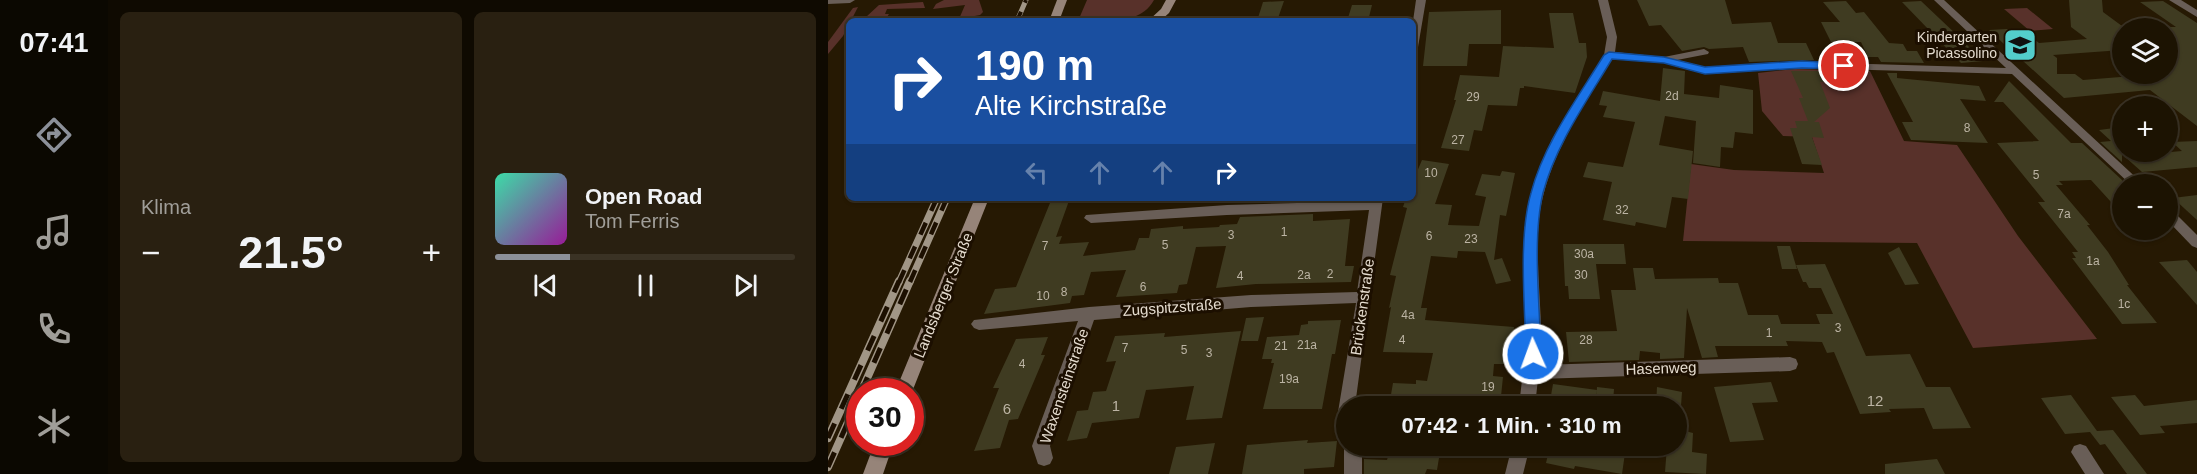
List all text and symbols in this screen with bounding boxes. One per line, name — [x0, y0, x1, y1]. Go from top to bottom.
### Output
map controls — [2112, 18, 2178, 240]
button: layers — [2112, 18, 2178, 84]
school or university icon: Kindergarten Picassolino — [2002, 27, 2038, 63]
text: 07:41 — [19, 28, 89, 58]
place label: Kindergarten Picassolino — [1917, 29, 1997, 61]
pin — [1818, 40, 1869, 91]
icon: right — [876, 42, 954, 120]
text: 190 m — [975, 42, 1094, 89]
icon: arrive — [1827, 49, 1860, 82]
house number: 2d — [1665, 89, 1679, 103]
house number: 29 — [1466, 90, 1480, 104]
text: Alte Kirchstraße — [975, 91, 1167, 121]
button: + — [2112, 96, 2178, 162]
icon: directions — [33, 114, 75, 156]
house number: 8 — [1964, 121, 1971, 135]
house number: 27 — [1451, 133, 1465, 147]
icon: left — [1020, 156, 1053, 189]
icon: ahead — [1083, 156, 1116, 189]
icon: ahead — [1146, 156, 1179, 189]
icon: right — [1209, 156, 1242, 189]
house number: 10 — [1424, 166, 1438, 180]
house number: 5 — [2033, 168, 2040, 182]
button: − — [2112, 174, 2178, 240]
text: Open Road — [585, 184, 702, 209]
text: Klima — [141, 196, 191, 218]
house number: 32 — [1615, 203, 1629, 217]
house number: 7a — [2057, 207, 2071, 221]
text: Tom Ferris — [585, 210, 679, 232]
icon: music — [33, 211, 75, 253]
house number: 1 — [1281, 225, 1288, 239]
text: 21.5° — [238, 227, 344, 278]
house number: 3 — [1228, 228, 1235, 242]
house number: 6 — [1426, 229, 1433, 243]
street label: Landsberger Straße — [910, 230, 976, 360]
house number: 23 — [1464, 232, 1478, 246]
text: − — [141, 234, 160, 271]
text: + — [422, 234, 441, 271]
house number: 5 — [1162, 238, 1169, 252]
house number: 7 — [1042, 239, 1049, 253]
house number: 30a — [1574, 247, 1594, 261]
house number: 1a — [2086, 254, 2100, 268]
street label: Brückenstraße — [1347, 258, 1377, 356]
house number: 2 — [1327, 267, 1334, 281]
house number: 2a — [1297, 268, 1311, 282]
house number: 30 — [1574, 268, 1588, 282]
icon: previous — [529, 269, 562, 302]
icon: pause — [629, 269, 662, 302]
icon: next — [729, 269, 762, 302]
house number: 4 — [1237, 269, 1244, 283]
house number: 6 — [1140, 280, 1147, 294]
house number: 8 — [1061, 285, 1068, 299]
house number: 10 — [1036, 289, 1050, 303]
street label: Zugspitzstraße — [1122, 295, 1222, 319]
house number: 1c — [2118, 297, 2130, 311]
icon: phone — [33, 308, 75, 350]
house number: 4a — [1401, 308, 1415, 322]
house number: 3 — [1835, 321, 1842, 335]
position arrow — [1501, 322, 1565, 386]
street label: Waxensteinstraße — [1036, 326, 1092, 446]
house number: 1 — [1766, 326, 1773, 340]
house number: 4 — [1399, 333, 1406, 347]
house number: 28 — [1579, 333, 1593, 347]
house number: 21a — [1297, 338, 1317, 352]
house number: 21 — [1274, 339, 1288, 353]
house number: 7 — [1122, 341, 1129, 355]
house number: 5 — [1181, 343, 1188, 357]
house number: 3 — [1206, 346, 1213, 360]
house number: 4 — [1019, 357, 1026, 371]
street label: Hasenweg — [1625, 358, 1697, 378]
house number: 19a — [1279, 372, 1299, 386]
speed limit sign: 30 — [846, 378, 924, 456]
house number: 19 — [1481, 380, 1495, 394]
house number: 12 — [1867, 392, 1883, 409]
house number: 1 — [1112, 397, 1120, 414]
house number: 6 — [1003, 400, 1011, 417]
icon: climate — [33, 405, 75, 447]
text: 07:42 · 1 Min. · 310 m — [1401, 413, 1622, 438]

